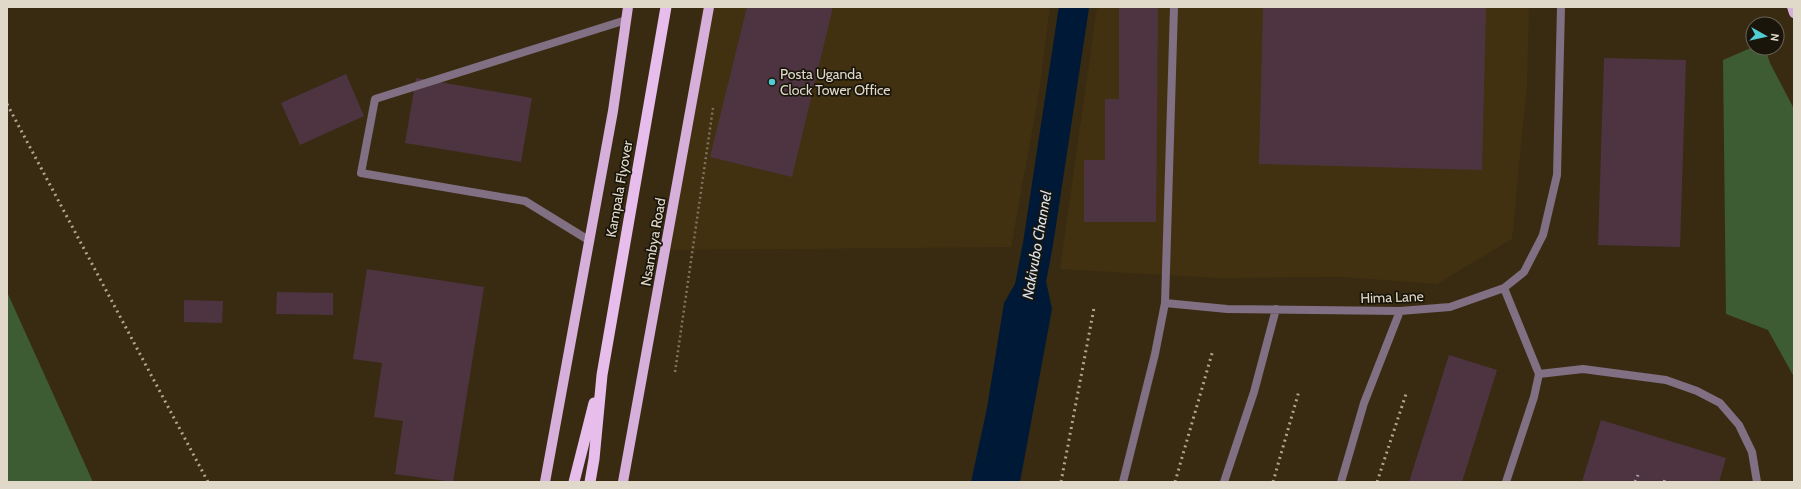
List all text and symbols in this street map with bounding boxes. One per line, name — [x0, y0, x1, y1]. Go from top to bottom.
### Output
north arrow — [1745, 16, 1785, 56]
text: N — [1767, 33, 1782, 42]
place label: Posta Uganda Clock Tower Office — [780, 65, 891, 99]
marker: Posta Uganda Clock Tower Office — [767, 77, 777, 87]
street label: Kampala Flyover — [602, 139, 636, 239]
water label: Nakivubo Channel — [1019, 189, 1055, 301]
street label: Nsambya Road — [636, 196, 670, 288]
street label: Hima Lane — [1360, 287, 1424, 307]

